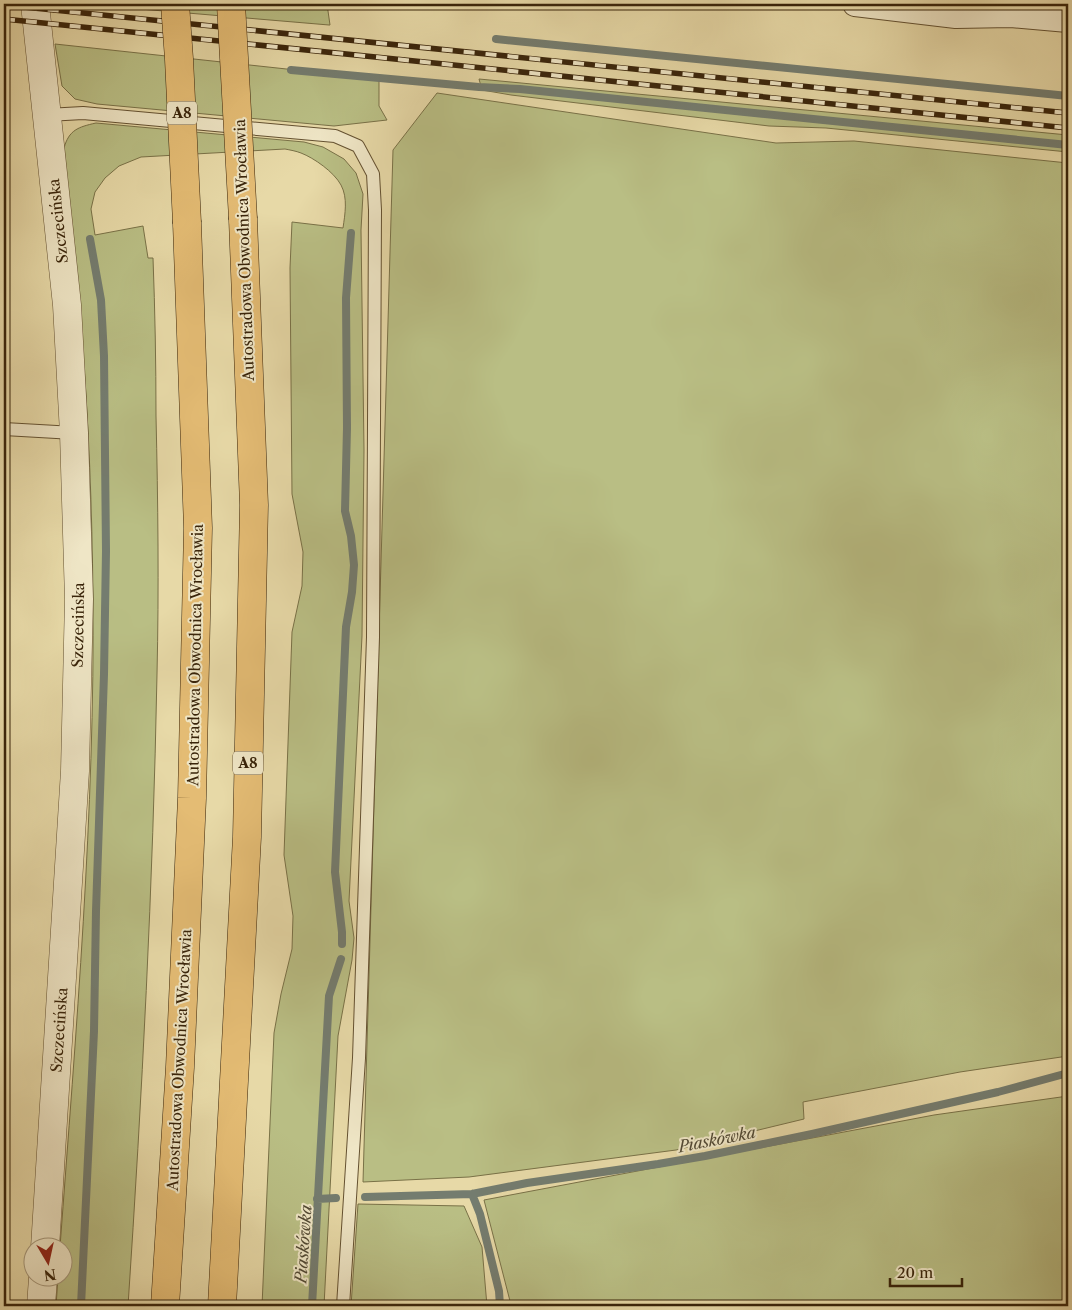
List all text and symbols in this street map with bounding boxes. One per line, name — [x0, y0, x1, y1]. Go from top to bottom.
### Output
road number: A8 — [167, 102, 197, 125]
street label: Autostradowa Obwodnica Wrocławia — [230, 119, 258, 382]
street label: Szczecińska — [44, 178, 72, 264]
street label: Autostradowa Obwodnica Wrocławia — [183, 524, 207, 787]
street label: Szczecińska — [68, 582, 88, 668]
road number: A8 — [233, 751, 263, 774]
street label: Autostradowa Obwodnica Wrocławia — [163, 929, 195, 1192]
street label: Szczecińska — [47, 987, 71, 1073]
water label: Piaskówka — [675, 1122, 758, 1157]
water label: Piaskówka — [290, 1204, 316, 1286]
north arrow — [22, 1238, 72, 1288]
scale bar — [890, 1255, 962, 1287]
text: 20 m — [897, 1263, 933, 1282]
text: N — [43, 1265, 57, 1285]

